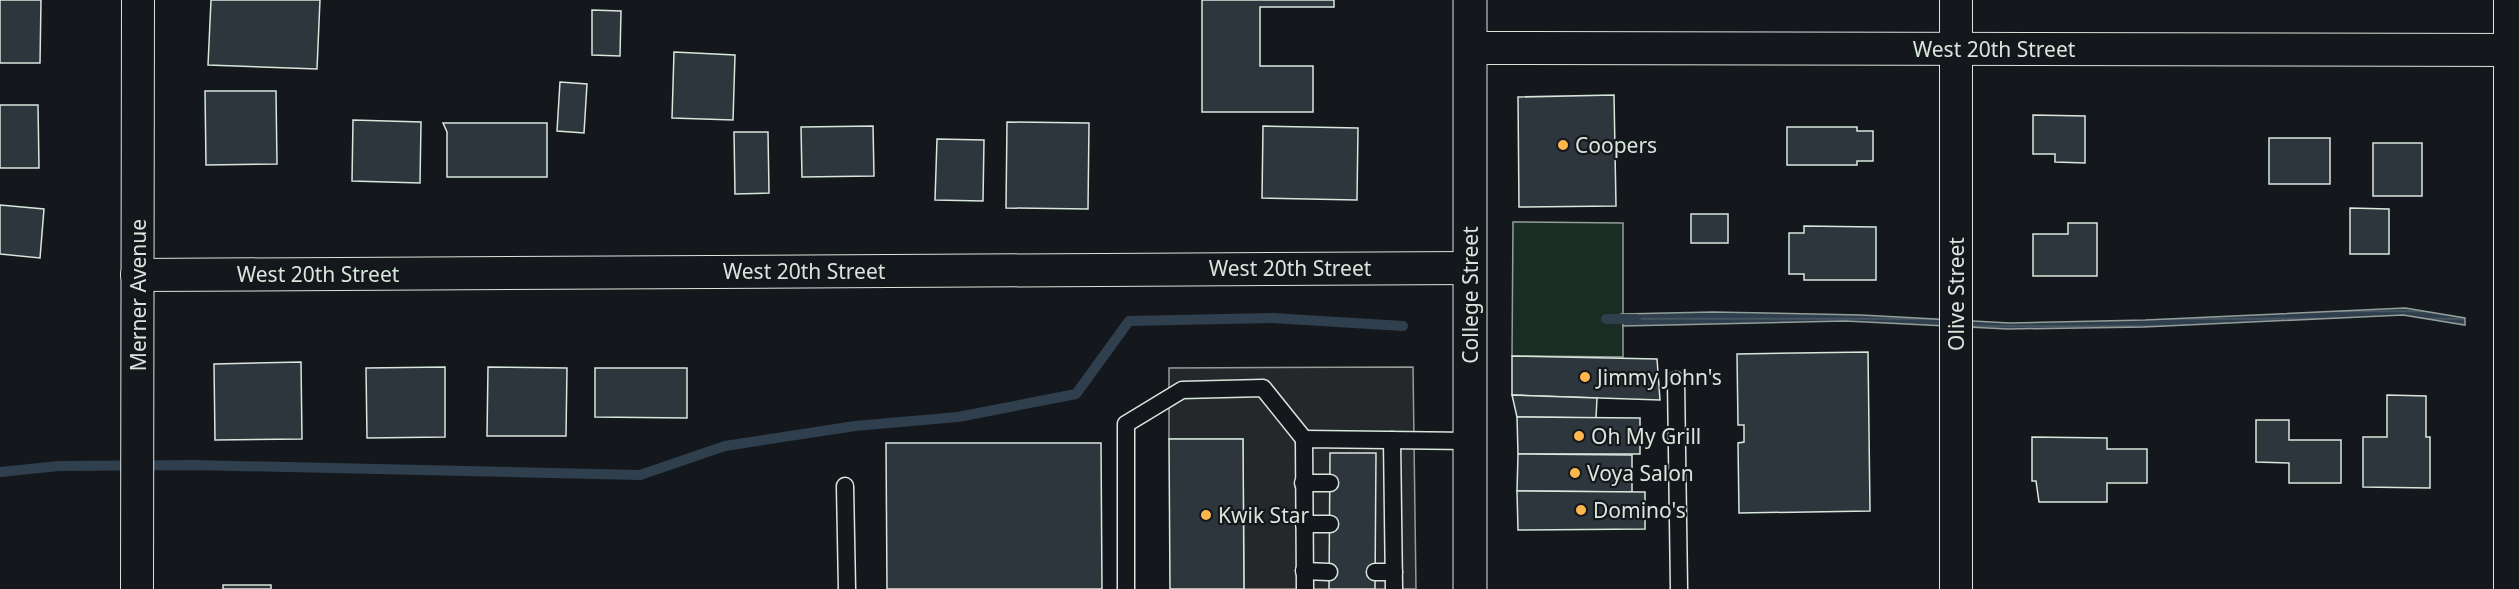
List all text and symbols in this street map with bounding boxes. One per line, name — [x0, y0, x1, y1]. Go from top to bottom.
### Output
street label: West 20th Street — [1913, 35, 2076, 63]
place label: Coopers — [1575, 131, 1657, 159]
marker: Coopers — [1556, 138, 1570, 152]
street label: Merner Avenue — [124, 219, 152, 371]
street label: College Street — [1456, 226, 1484, 364]
street label: Olive Street — [1942, 237, 1970, 351]
street label: West 20th Street — [1209, 254, 1372, 282]
street label: West 20th Street — [723, 257, 886, 285]
street label: West 20th Street — [237, 260, 400, 288]
place label: Jimmy John's — [1595, 363, 1722, 391]
marker: Jimmy John's — [1578, 370, 1592, 384]
place label: Oh My Grill — [1591, 422, 1701, 450]
marker: Oh My Grill — [1572, 429, 1586, 443]
place label: Voya Salon — [1587, 459, 1694, 487]
marker: Voya Salon — [1568, 466, 1582, 480]
place label: Domino's — [1593, 496, 1686, 524]
place label: Kwik Star — [1218, 501, 1309, 529]
marker: Domino's — [1574, 503, 1588, 517]
marker: Kwik Star — [1199, 508, 1213, 522]

